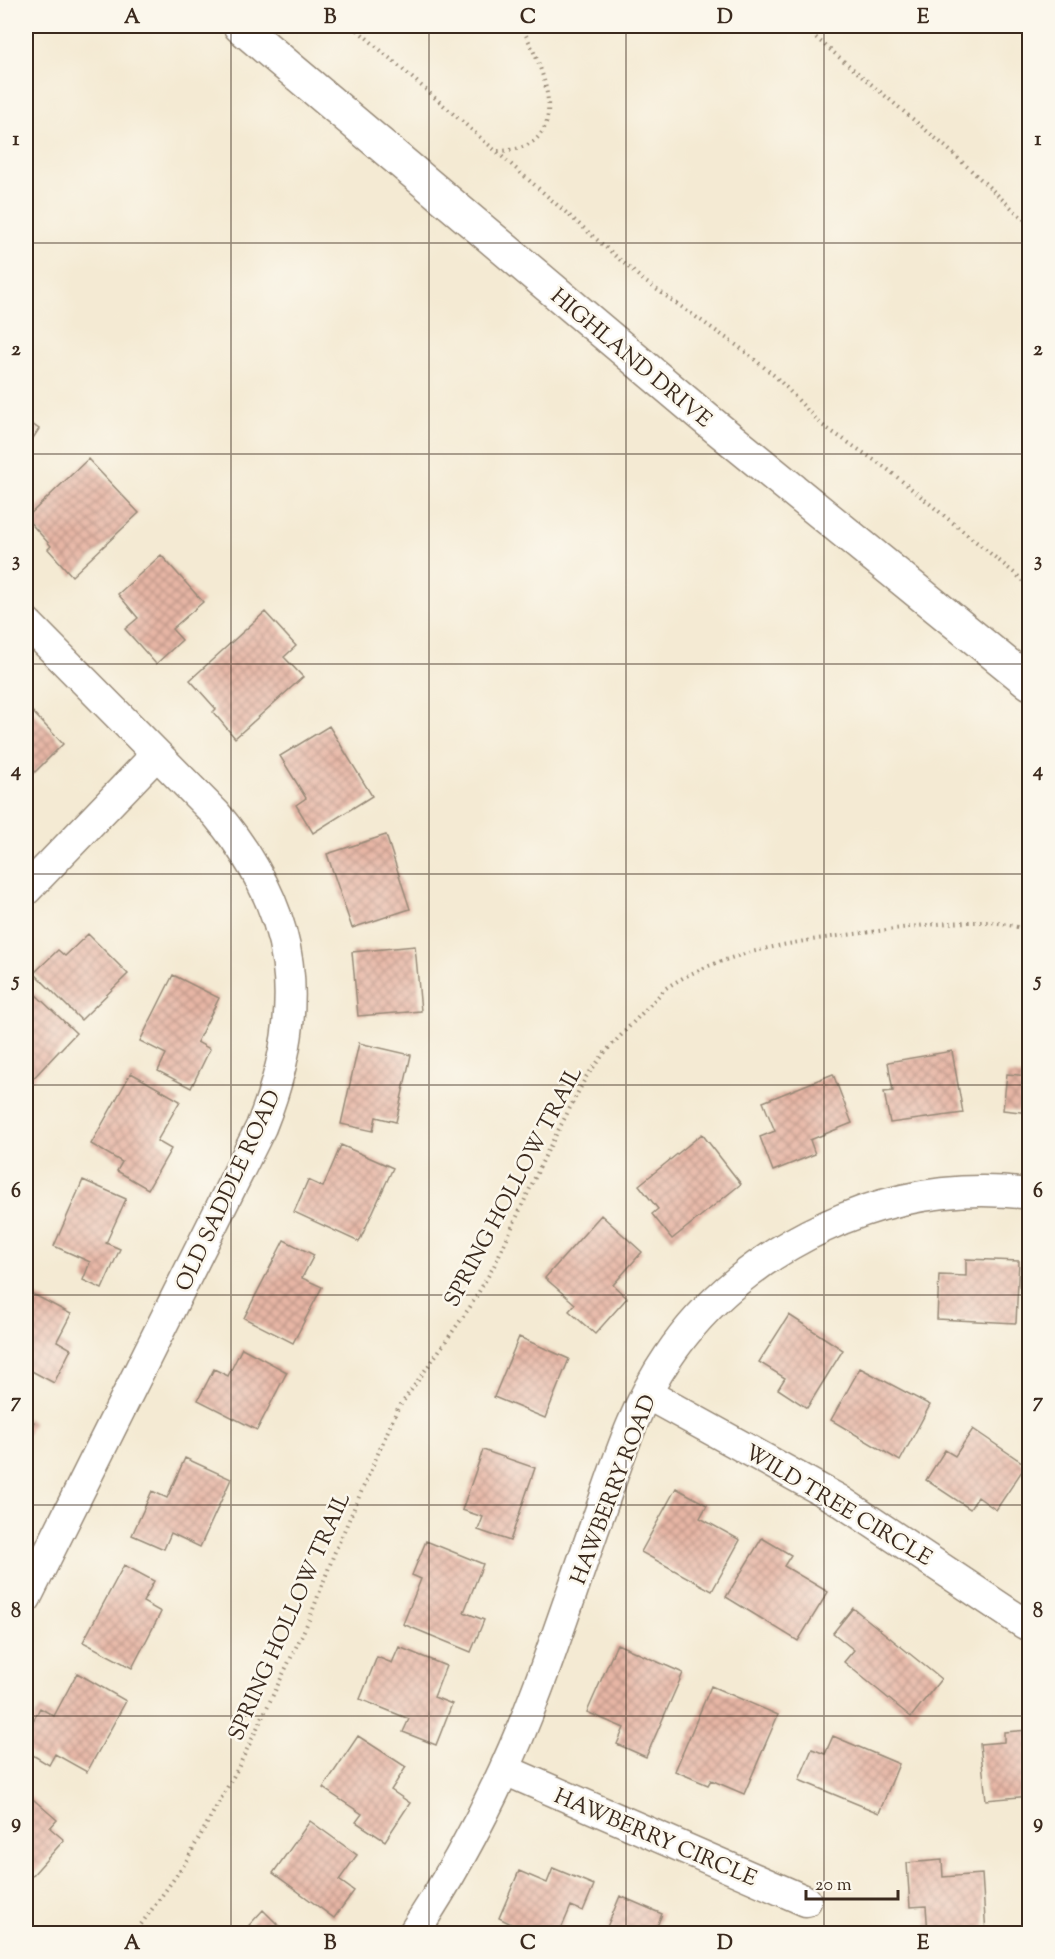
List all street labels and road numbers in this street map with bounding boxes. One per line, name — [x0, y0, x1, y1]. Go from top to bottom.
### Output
street label: HIGHLAND DRIVE — [542, 282, 718, 437]
street label: SPRING HOLLOW TRAIL — [437, 1061, 592, 1313]
street label: OLD SADDLE ROAD — [169, 1085, 290, 1297]
street label: HAWBERRY ROAD — [564, 1391, 666, 1590]
street label: WILD TREE CIRCLE — [738, 1438, 937, 1575]
street label: SPRING HOLLOW TRAIL — [222, 1488, 360, 1746]
street label: HAWBERRY CIRCLE — [549, 1782, 761, 1896]

